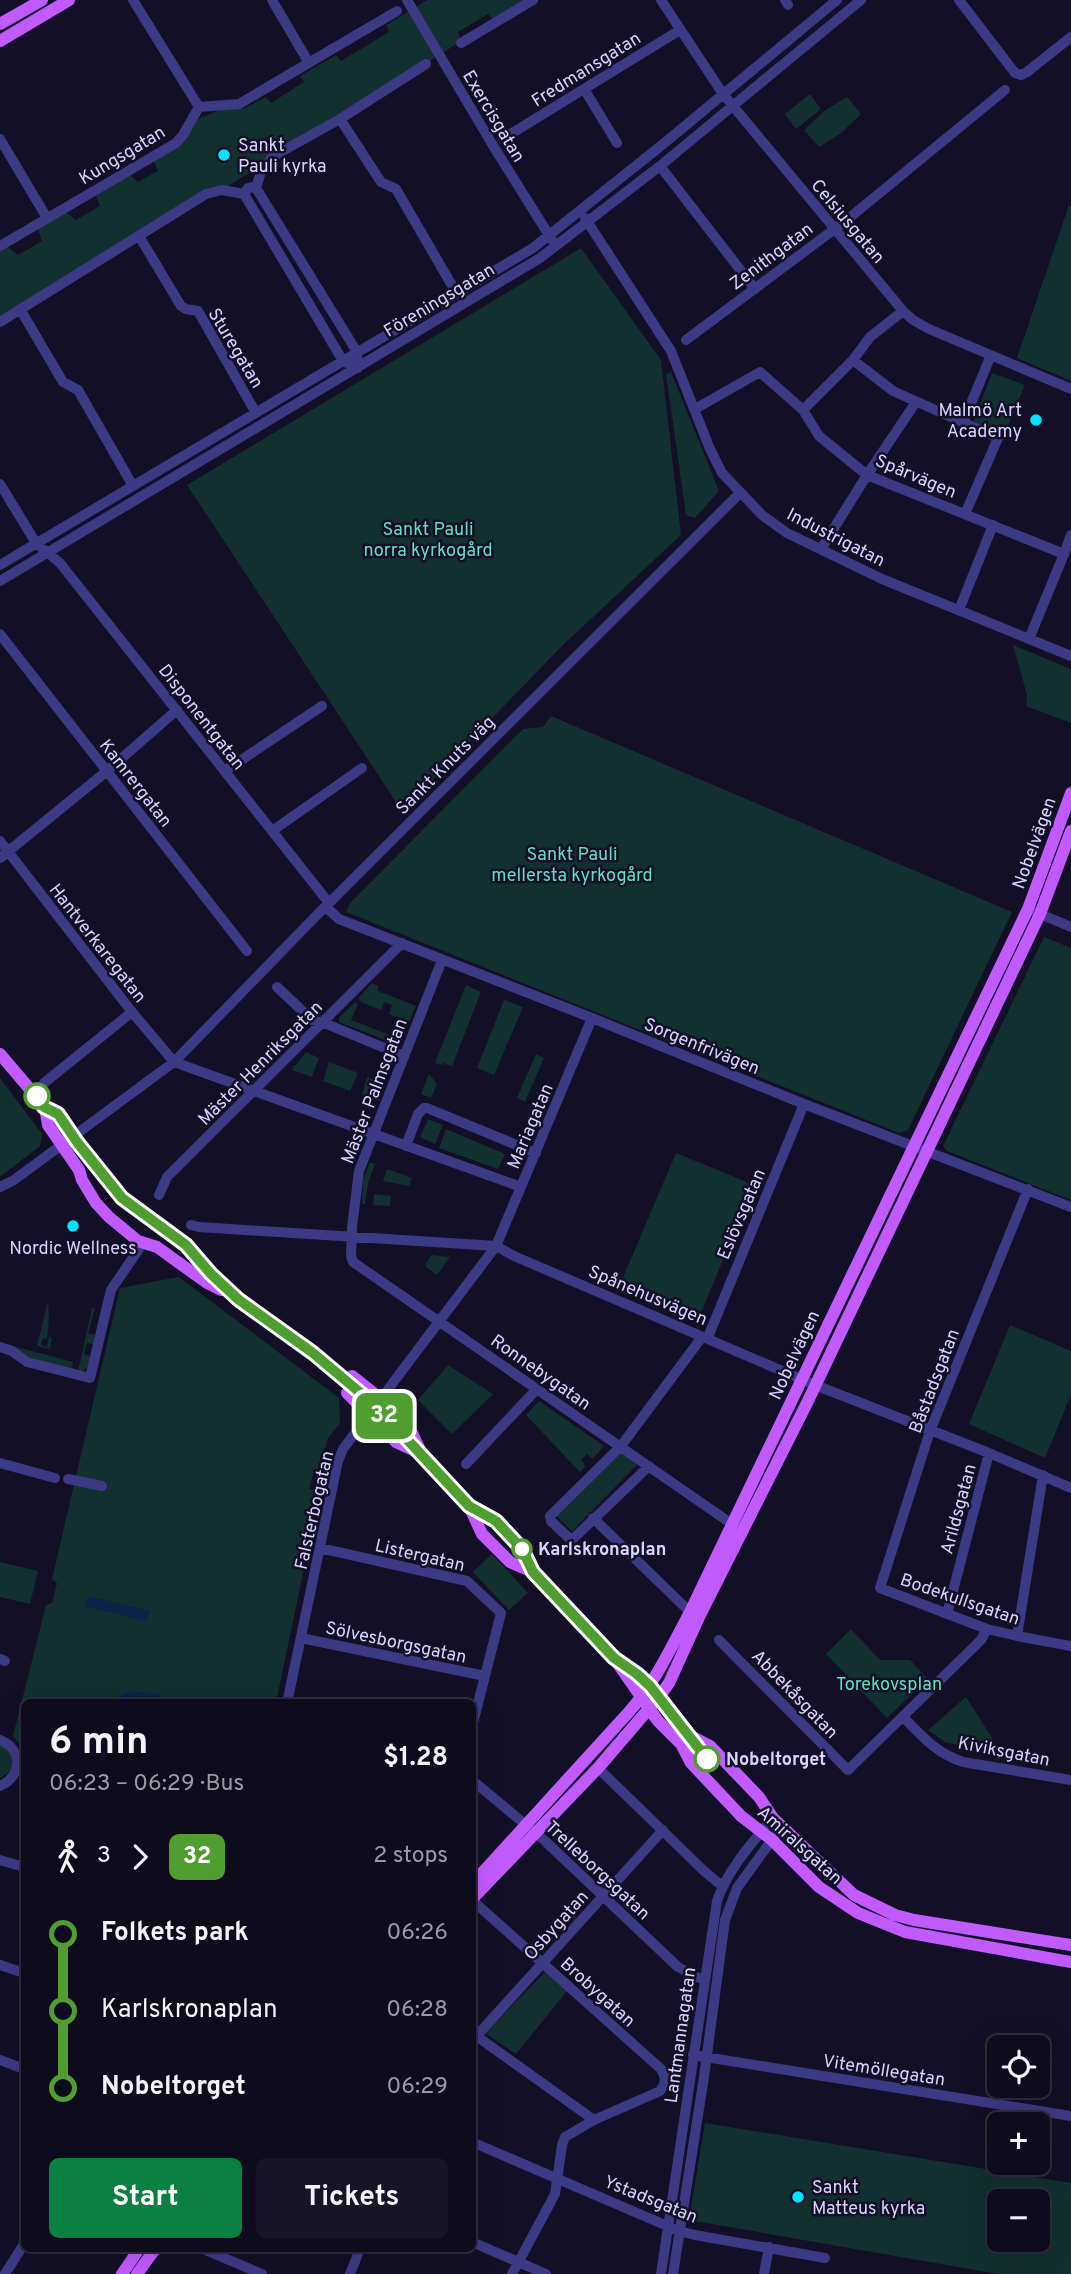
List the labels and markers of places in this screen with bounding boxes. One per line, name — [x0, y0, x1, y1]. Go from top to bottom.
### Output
place label: Sankt Pauli kyrka — [238, 135, 327, 179]
marker: Sankt Pauli kyrka — [216, 147, 232, 163]
place label: Malmö Art Academy — [938, 400, 1022, 444]
marker: Malmö Art Academy — [1028, 412, 1044, 428]
unlabelled marker — [24, 1083, 50, 1109]
marker: Nordic Wellness — [65, 1218, 81, 1234]
place label: Nordic Wellness — [9, 1238, 137, 1261]
marker: Karlskronaplan — [512, 1539, 532, 1559]
place label: Karlskronaplan — [538, 1539, 666, 1562]
marker: Nobeltorget — [694, 1746, 720, 1772]
place label: Nobeltorget — [726, 1749, 826, 1772]
place label: Sankt Matteus kyrka — [812, 2177, 925, 2221]
marker: Sankt Matteus kyrka — [790, 2189, 806, 2205]

